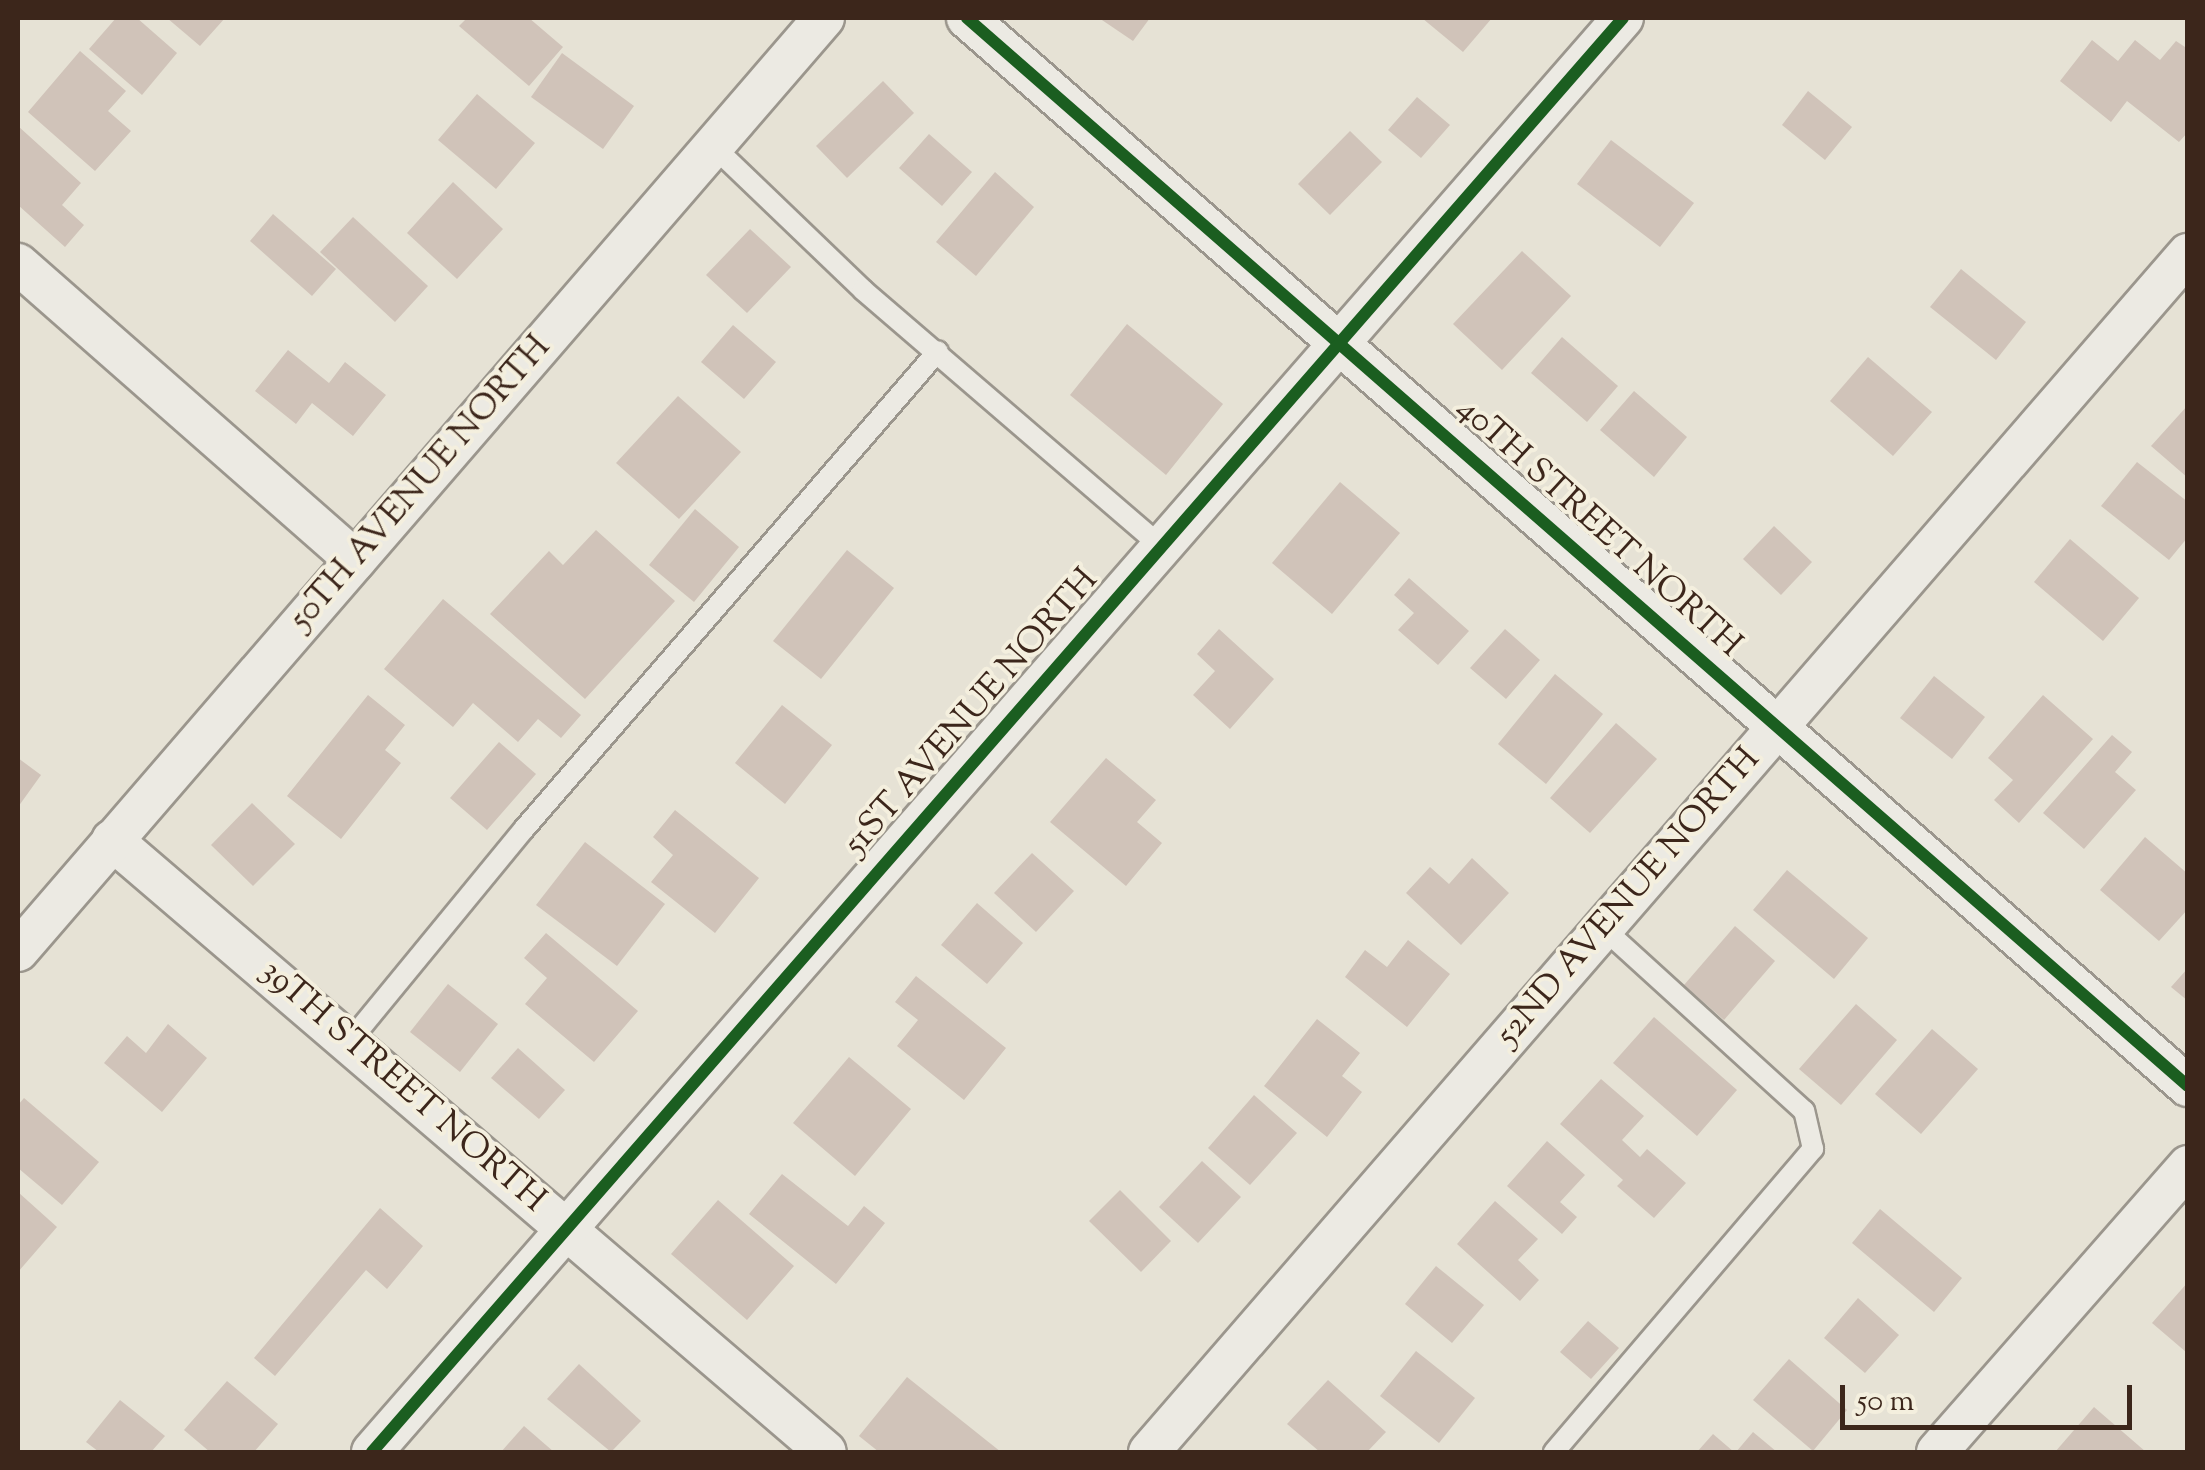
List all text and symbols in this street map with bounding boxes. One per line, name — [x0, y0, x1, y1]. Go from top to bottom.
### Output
street label: 50TH AVENUE NORTH — [281, 328, 561, 640]
street label: 40TH STREET NORTH — [1447, 389, 1749, 667]
street label: 51ST AVENUE NORTH — [836, 561, 1108, 865]
street label: 52ND AVENUE NORTH — [1488, 740, 1770, 1056]
street label: 39TH STREET NORTH — [251, 952, 553, 1222]
scale bar — [1845, 1365, 2138, 1427]
text: 50 m — [1857, 1381, 1914, 1424]

